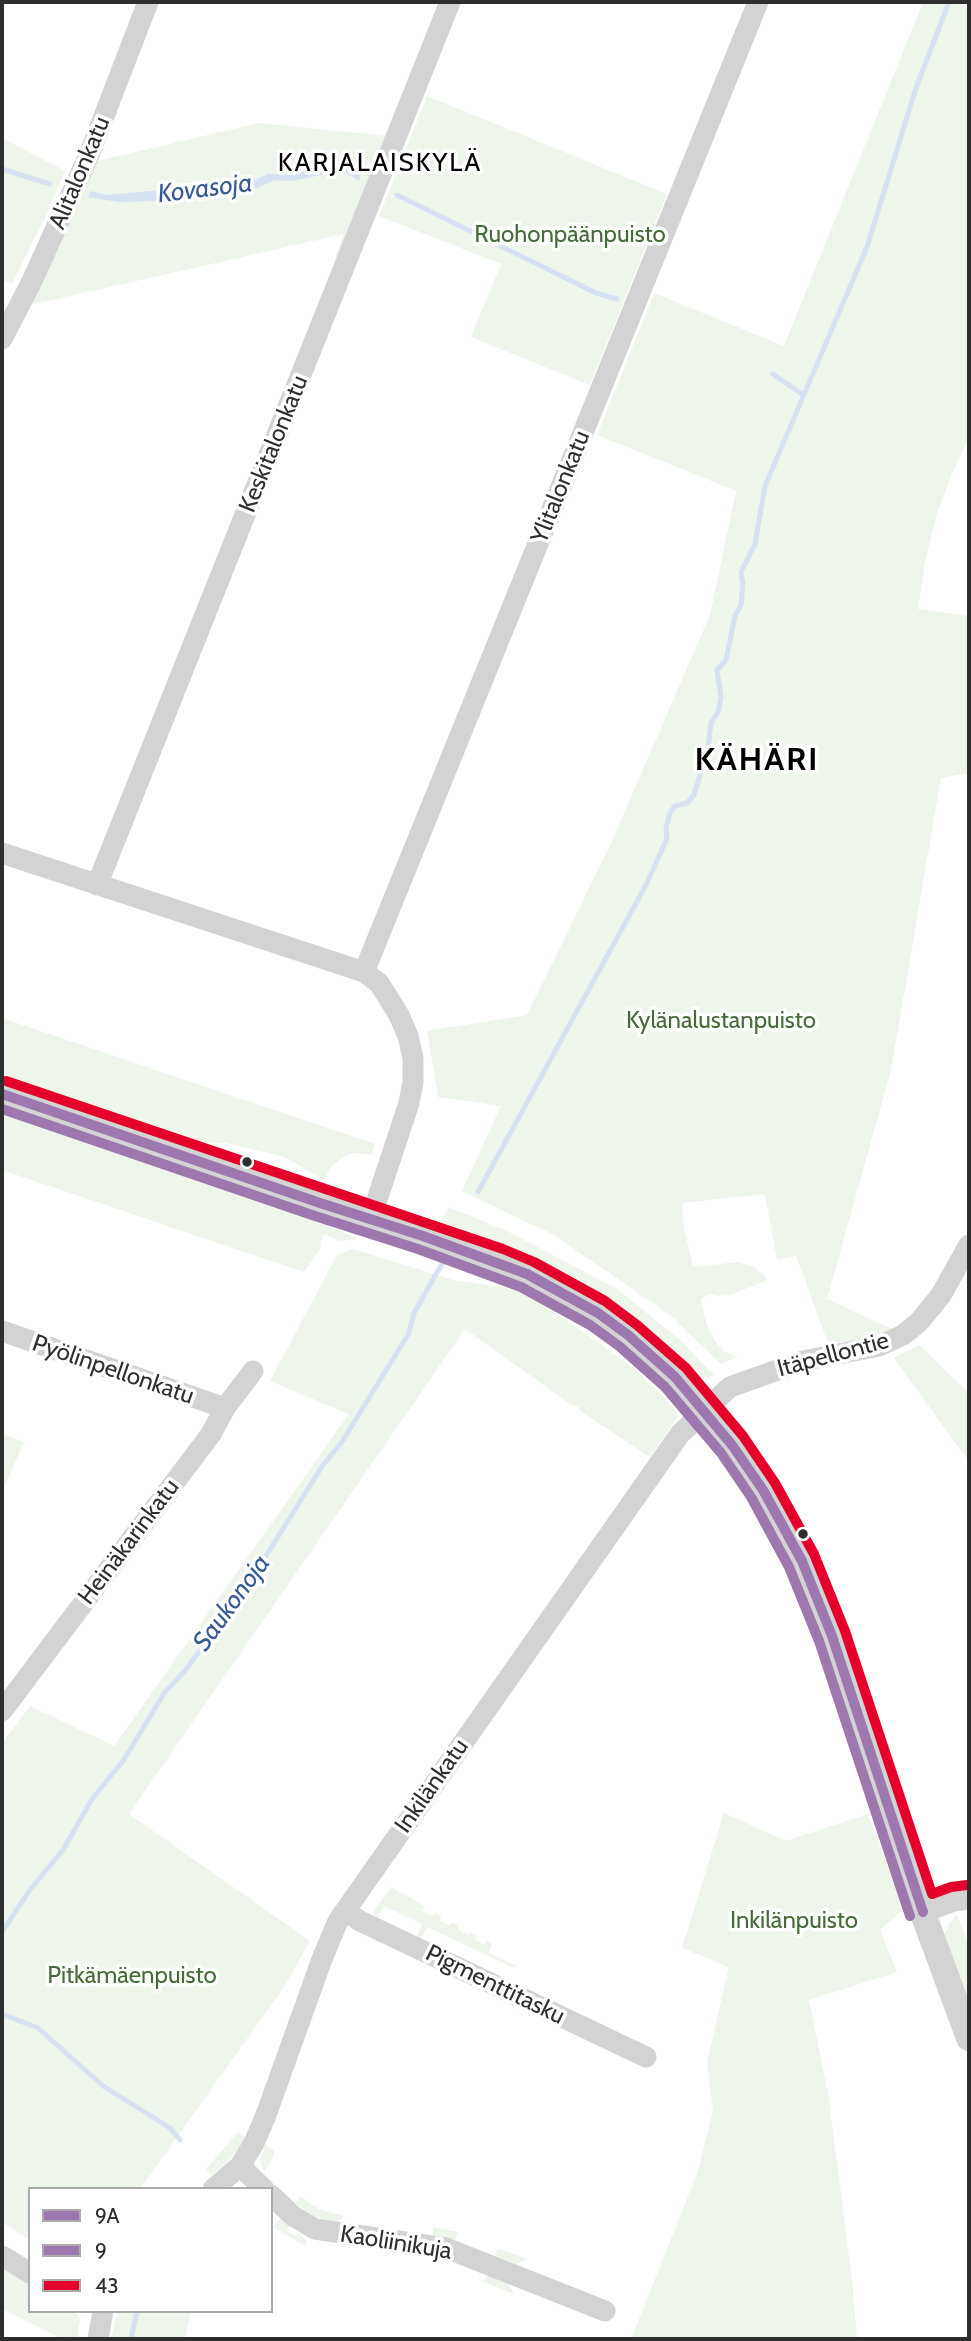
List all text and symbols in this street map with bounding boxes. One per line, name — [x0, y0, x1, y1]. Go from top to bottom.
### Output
street label: Alitalonkatu — [43, 112, 117, 234]
district label: KARJALAISKYLÄ — [279, 147, 481, 179]
water label: Kovasoja — [156, 168, 254, 210]
park label: Ruohonpäänpuisto — [474, 221, 666, 249]
street label: Keskitalonkatu — [233, 371, 315, 517]
street label: Ylitalonkatu — [525, 427, 597, 547]
district label: KÄHÄRI — [696, 742, 818, 780]
park label: Kylänalustanpuisto — [626, 1007, 816, 1035]
unlabelled marker — [240, 1155, 254, 1169]
street label: Itäpellontie — [774, 1326, 892, 1384]
street label: Pyölinpellonkatu — [28, 1329, 198, 1411]
street label: Heinäkarinkatu — [72, 1474, 186, 1610]
unlabelled marker — [796, 1527, 810, 1541]
water label: Saukonoja — [187, 1549, 277, 1657]
street label: Inkilänkatu — [389, 1733, 475, 1839]
park label: Inkilänpuisto — [730, 1907, 858, 1935]
street label: Pigmenttitasku — [421, 1939, 569, 2031]
park label: Pitkämäenpuisto — [47, 1962, 217, 1990]
legend — [28, 2187, 273, 2313]
text: 9A — [95, 2203, 119, 2228]
street label: Kaoliinikuja — [338, 2220, 454, 2266]
text: 9 — [95, 2238, 107, 2263]
text: 43 — [95, 2273, 119, 2298]

